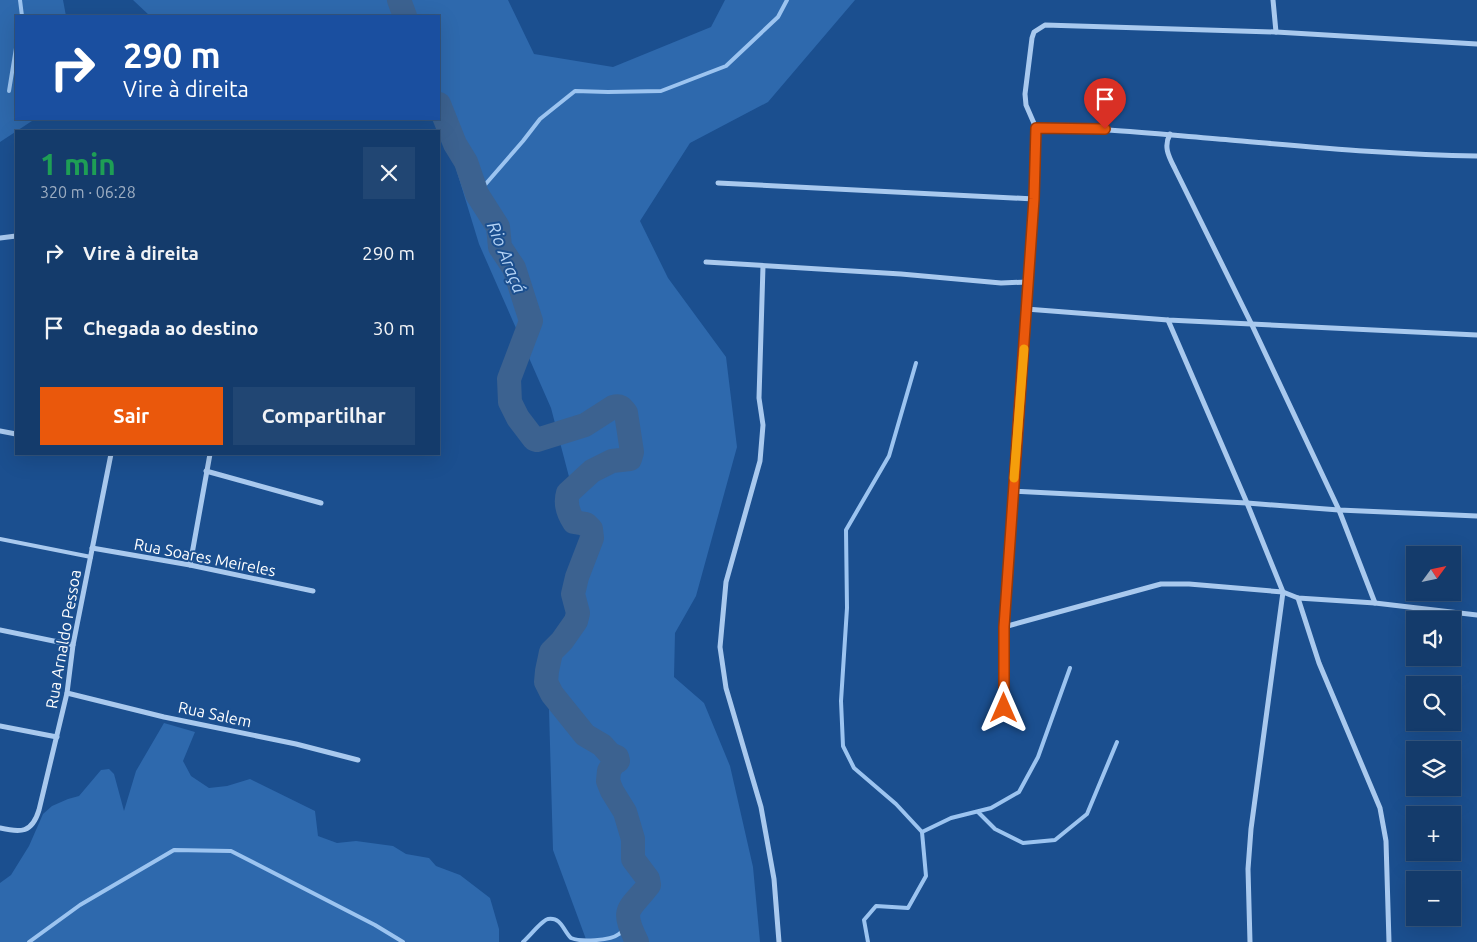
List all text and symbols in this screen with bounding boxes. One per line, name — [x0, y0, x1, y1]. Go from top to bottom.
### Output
icon: right — [40, 35, 105, 100]
text: 290 m — [123, 35, 221, 75]
text: Vire à direita — [123, 76, 249, 101]
pin — [1084, 78, 1126, 129]
icon: arrive — [1091, 85, 1119, 113]
text: 1 min — [40, 147, 116, 181]
button: close — [363, 147, 415, 199]
text: 320 m · 06:28 — [40, 183, 136, 201]
water label: Rio Araçá — [484, 218, 531, 296]
icon: right — [40, 239, 68, 267]
text: Vire à direita — [83, 242, 199, 264]
text: 290 m — [362, 242, 415, 264]
icon: arrive — [40, 314, 68, 342]
text: Chegada ao destino — [83, 317, 259, 339]
text: 30 m — [373, 317, 415, 339]
button: Sair — [40, 387, 223, 445]
button: Compartilhar — [233, 387, 415, 445]
street label: Rua Soares Meireles — [133, 534, 277, 580]
north arrow — [1406, 546, 1461, 601]
map controls — [1406, 546, 1461, 926]
street label: Rua Arnaldo Pessoa — [42, 568, 84, 710]
button: sound — [1406, 611, 1461, 666]
button: search — [1406, 676, 1461, 731]
position arrow — [977, 681, 1029, 733]
street label: Rua Salem — [177, 697, 253, 731]
button: layers — [1406, 741, 1461, 796]
button: + — [1406, 806, 1461, 861]
button: − — [1406, 871, 1461, 926]

